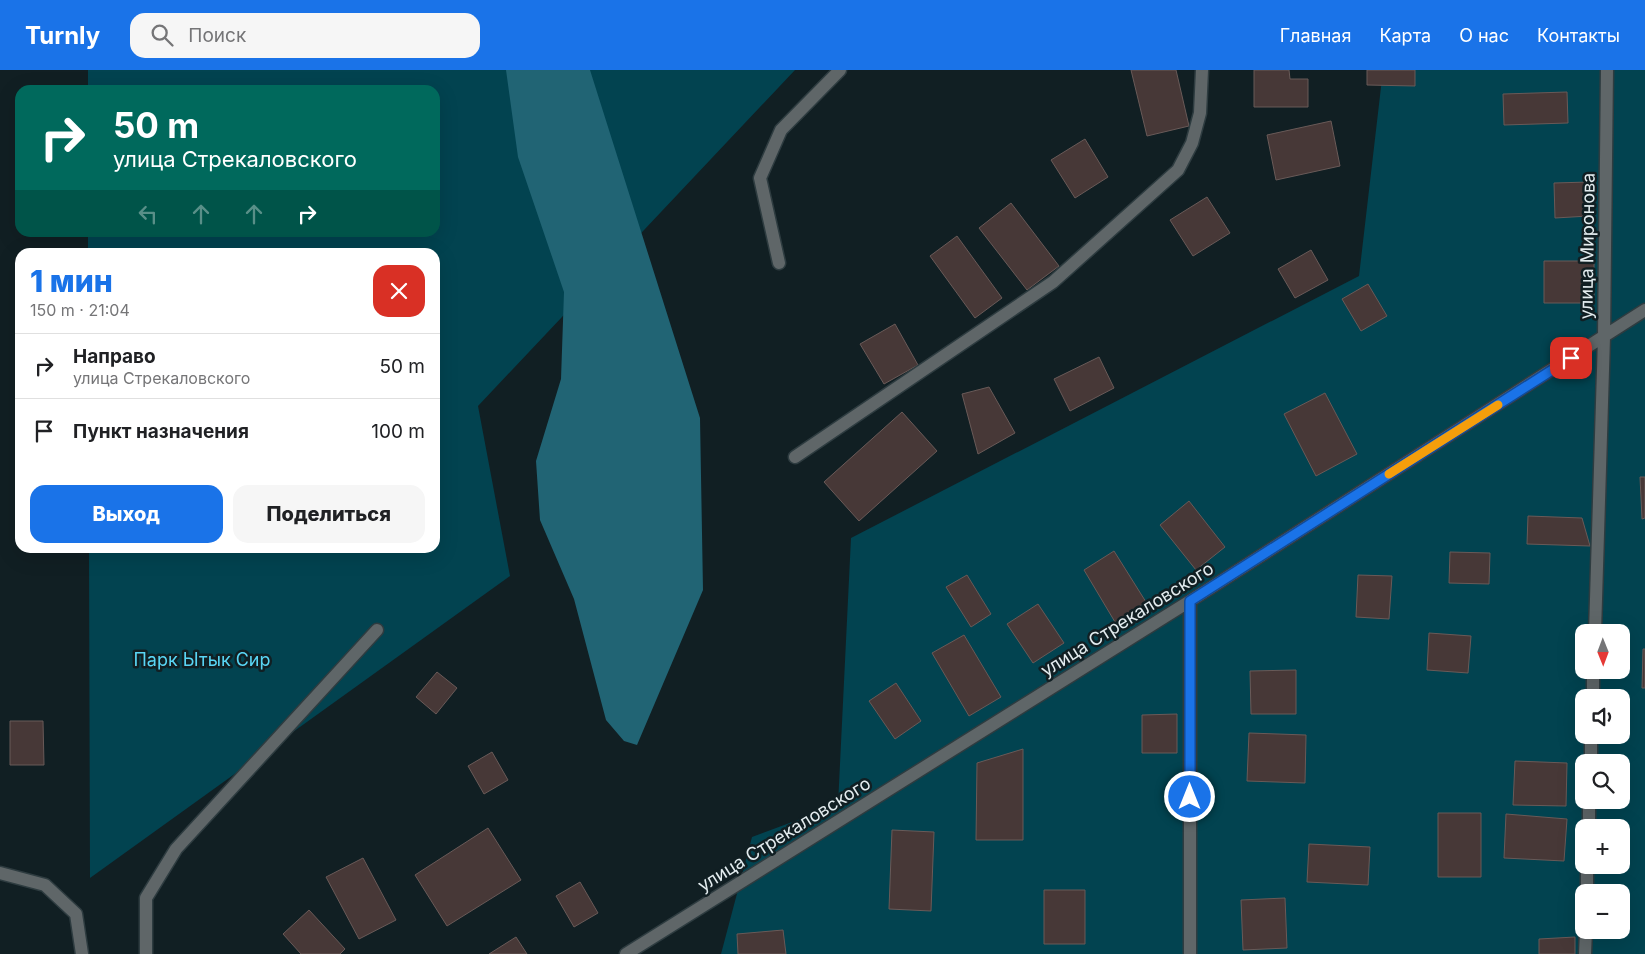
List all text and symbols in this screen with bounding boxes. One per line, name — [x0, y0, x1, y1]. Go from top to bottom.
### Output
search box — [130, 13, 480, 58]
text: Turnly — [25, 21, 100, 50]
icon: search — [148, 21, 176, 49]
text: Поиск — [188, 24, 246, 47]
text: Главная — [1280, 25, 1351, 46]
text: Карта — [1379, 25, 1431, 46]
text: О нас — [1459, 25, 1509, 46]
text: Контакты — [1537, 25, 1620, 46]
text: 50 m — [113, 104, 199, 146]
icon: right — [30, 105, 95, 170]
text: улица Стрекаловского — [113, 146, 357, 172]
street label: улица Миронова — [1575, 172, 1599, 320]
icon: left — [134, 200, 162, 228]
icon: ahead — [187, 200, 215, 228]
icon: ahead — [240, 200, 268, 228]
icon: right — [293, 200, 321, 228]
text: 1 мин — [30, 263, 113, 299]
button: close — [373, 265, 425, 317]
text: 150 m · 21:04 — [30, 300, 130, 320]
pin — [1550, 337, 1592, 379]
icon: arrive — [1557, 344, 1585, 372]
text: Направо — [73, 345, 156, 368]
icon: right — [30, 352, 58, 380]
text: 50 m — [379, 355, 425, 378]
text: улица Стрекаловского — [73, 368, 250, 388]
icon: arrive — [30, 417, 58, 445]
text: Пункт назначения — [73, 420, 249, 443]
text: 100 m — [371, 420, 425, 443]
button: Выход — [30, 485, 223, 543]
button: Поделиться — [233, 485, 425, 543]
street label: улица Стрекаловского — [1037, 557, 1217, 681]
north arrow — [1575, 624, 1630, 679]
map controls — [1575, 624, 1630, 939]
park label: Парк Ытык Сир — [133, 649, 271, 670]
button: sound — [1575, 689, 1630, 744]
button: search — [1575, 754, 1630, 809]
position arrow — [1163, 770, 1215, 822]
street label: улица Стрекаловского — [694, 772, 874, 896]
button: + — [1575, 819, 1630, 874]
button: − — [1575, 884, 1630, 939]

